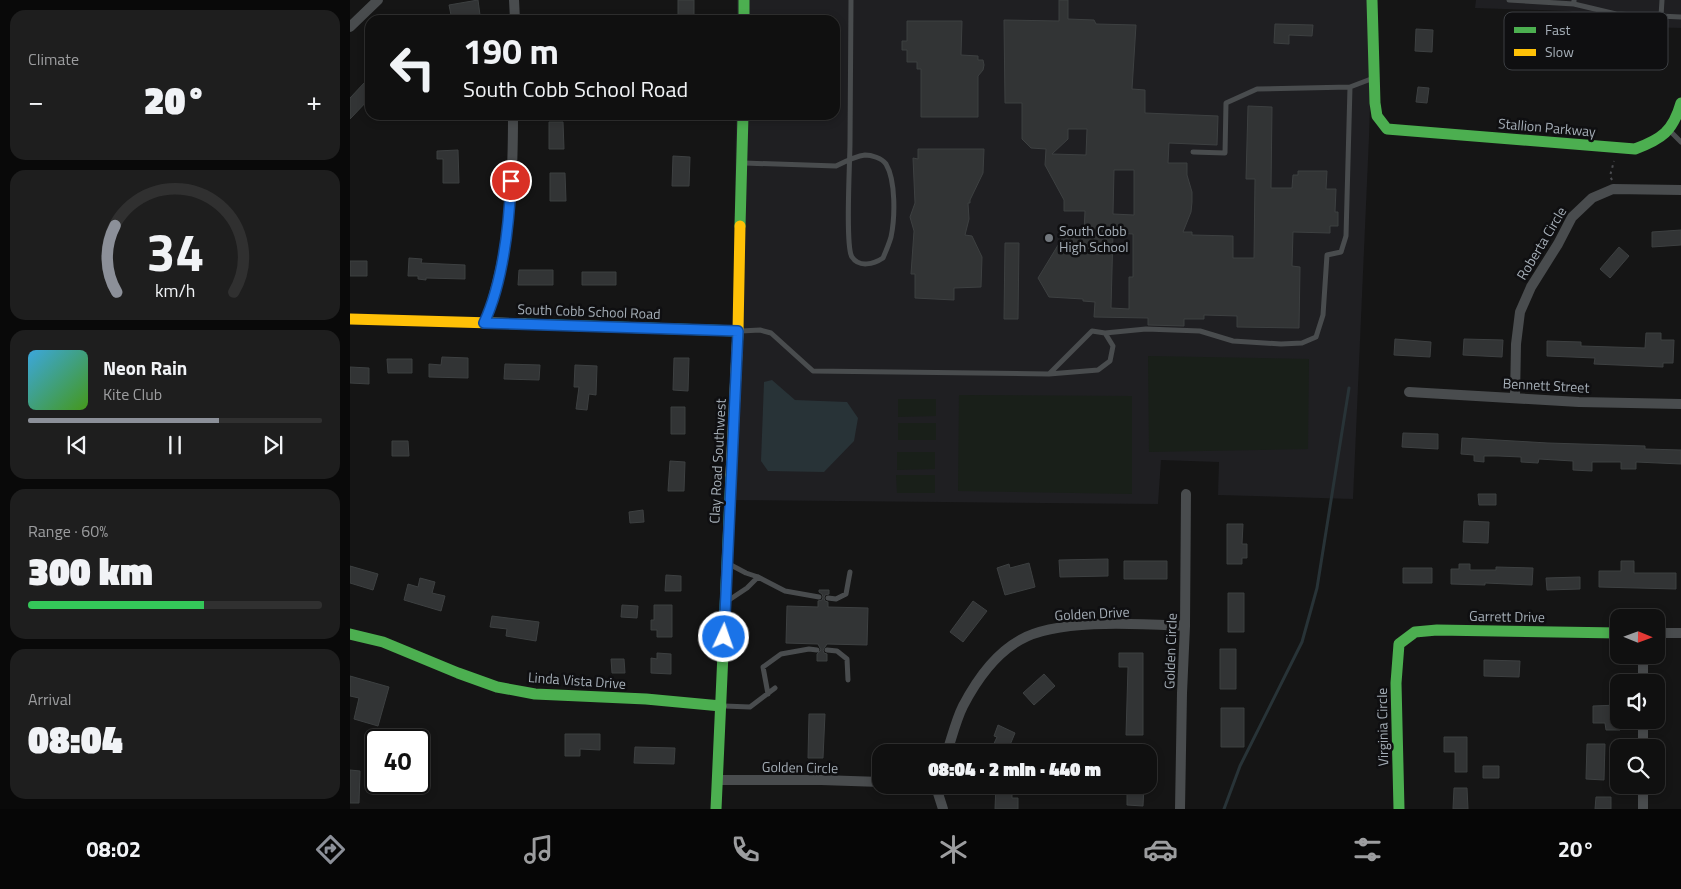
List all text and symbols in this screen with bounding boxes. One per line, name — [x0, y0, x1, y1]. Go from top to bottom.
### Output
legend — [1504, 12, 1668, 70]
text: Fast — [1545, 19, 1570, 40]
text: 190 m — [463, 24, 559, 78]
icon: left — [380, 35, 445, 100]
text: Slow — [1545, 41, 1574, 62]
text: Climate — [28, 47, 79, 71]
text: 20° — [144, 71, 206, 129]
text: South Cobb School Road — [463, 72, 688, 106]
text: − — [28, 79, 44, 122]
text: + — [306, 79, 322, 122]
street label: Stallion Parkway — [1497, 112, 1597, 142]
pin — [490, 160, 532, 202]
icon: arrive — [497, 167, 525, 195]
street label: Roberta Circle — [1511, 202, 1571, 284]
text: 34 — [146, 212, 204, 291]
place label: South Cobb High School — [1059, 220, 1129, 257]
marker: South Cobb High School — [1043, 232, 1055, 244]
text: km/h — [155, 277, 195, 304]
street label: South Cobb School Road — [517, 298, 661, 324]
text: Neon Rain — [103, 353, 187, 382]
street label: Bennett Street — [1502, 372, 1590, 398]
text: Kite Club — [103, 382, 162, 406]
street label: Clay Road Southwest — [703, 398, 731, 524]
icon: previous — [63, 431, 91, 459]
icon: pause — [161, 431, 189, 459]
icon: next — [259, 431, 287, 459]
text: Range · 60% — [28, 519, 108, 543]
text: 300 km — [28, 542, 153, 600]
street label: Golden Drive — [1054, 601, 1130, 625]
street label: Garrett Drive — [1469, 605, 1545, 627]
north arrow — [1610, 609, 1665, 664]
map controls — [1610, 609, 1665, 794]
position arrow — [697, 610, 749, 662]
street label: Golden Circle — [1158, 613, 1182, 689]
street label: Linda Vista Drive — [527, 666, 627, 694]
button: sound — [1610, 674, 1665, 729]
text: Arrival — [28, 687, 71, 711]
street label: Virginia Circle — [1371, 687, 1393, 767]
text: 08:04 — [28, 710, 123, 768]
speed limit sign: 40 — [365, 729, 430, 794]
button: search — [1610, 739, 1665, 794]
text: 08:04 · 2 min · 440 m — [928, 754, 1101, 783]
street label: Golden Circle — [762, 756, 838, 778]
text: 08:02 — [86, 832, 141, 866]
icon: directions — [313, 832, 348, 867]
icon: music — [521, 832, 556, 867]
icon: phone — [728, 832, 763, 867]
icon: climate — [936, 832, 971, 867]
icon: car — [1143, 832, 1178, 867]
icon: filters — [1350, 832, 1385, 867]
text: 20° — [1558, 832, 1595, 866]

